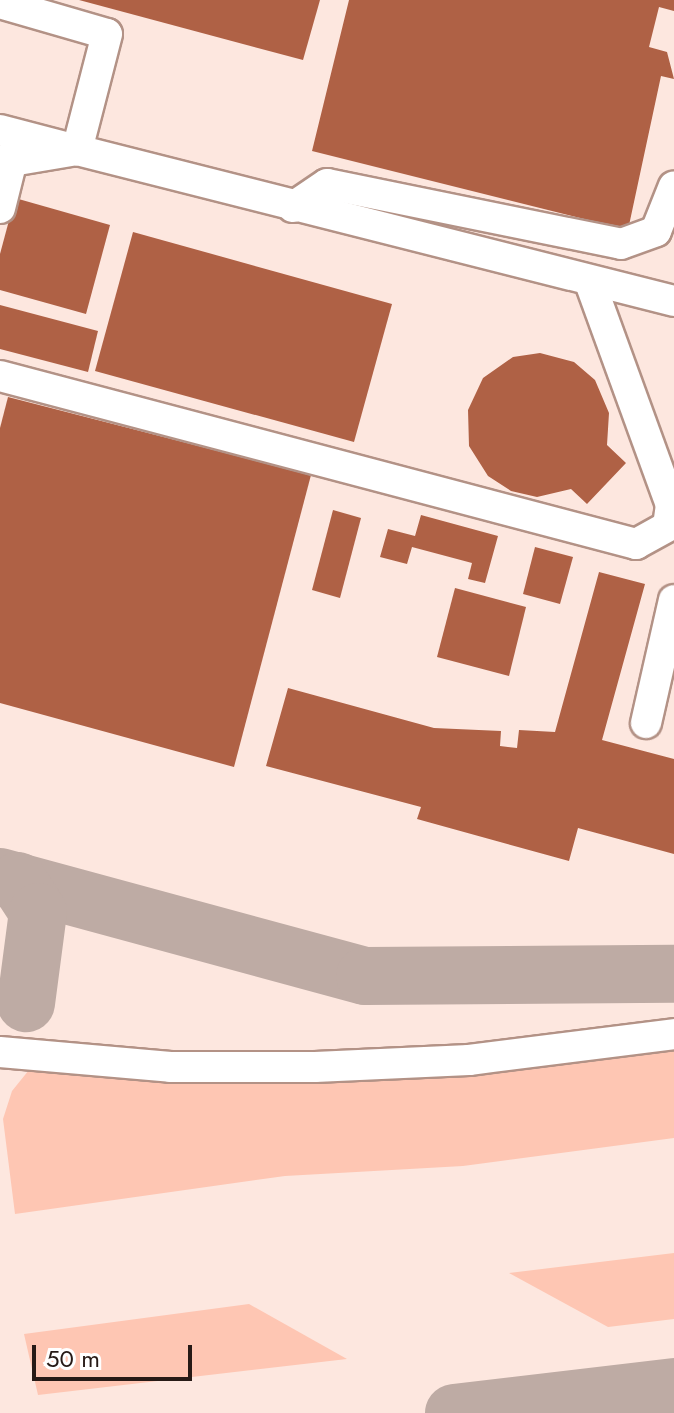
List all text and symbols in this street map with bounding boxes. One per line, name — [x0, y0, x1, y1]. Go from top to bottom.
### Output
scale bar — [36, 1329, 196, 1379]
text: 50 m — [46, 1341, 100, 1376]

